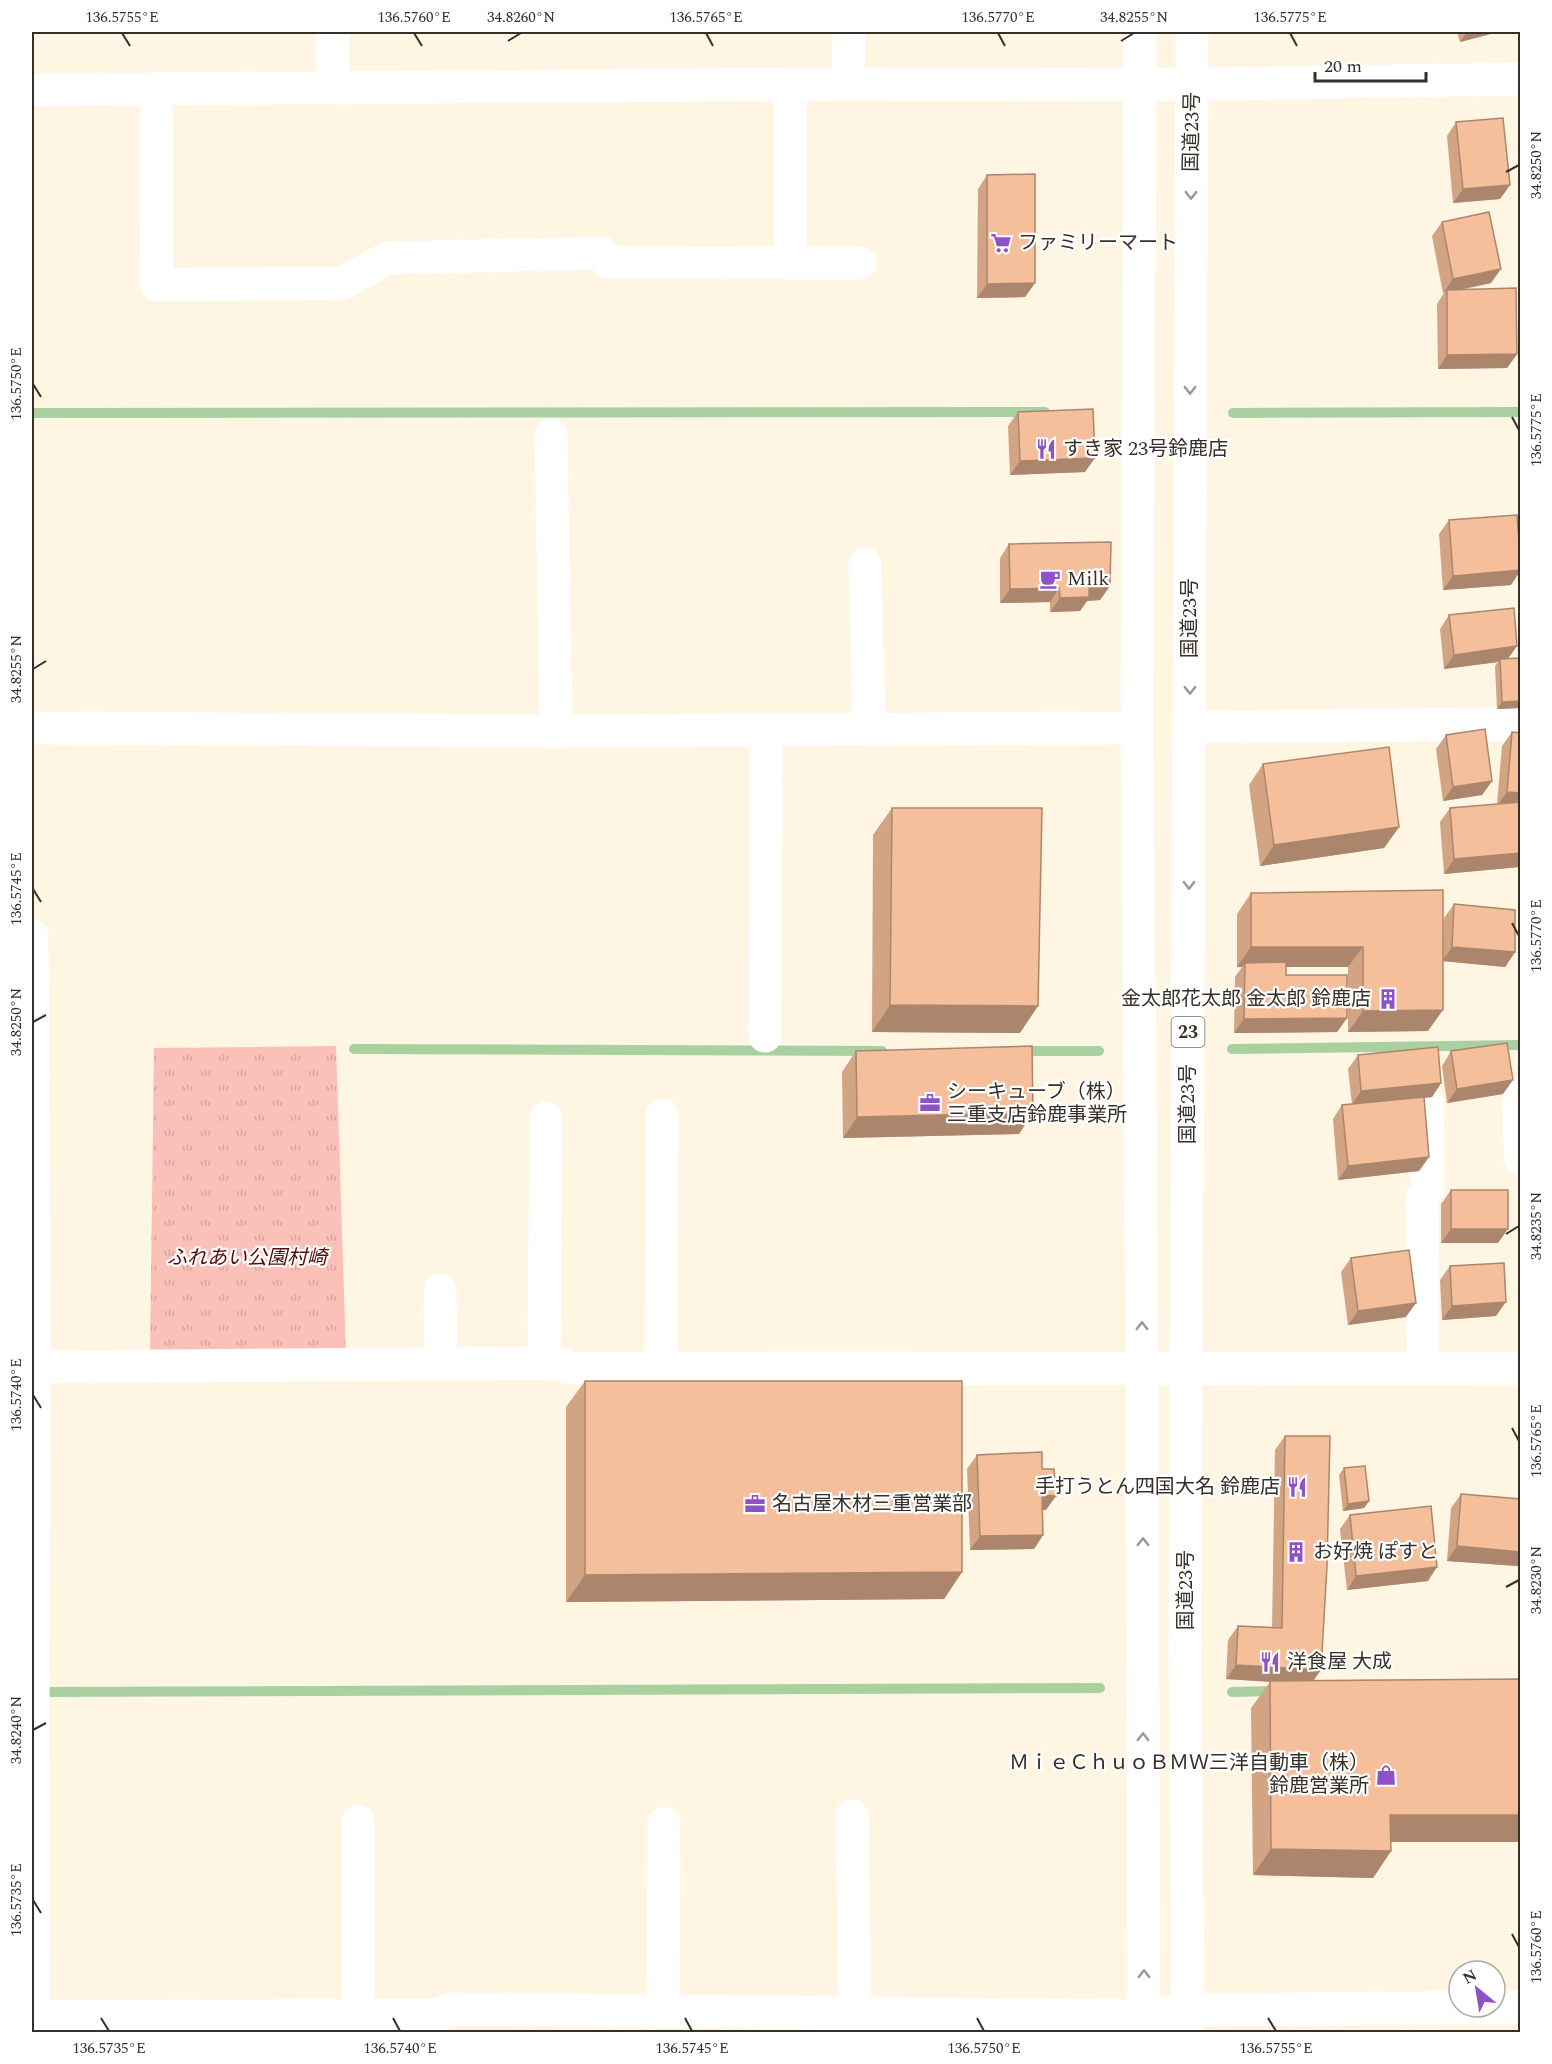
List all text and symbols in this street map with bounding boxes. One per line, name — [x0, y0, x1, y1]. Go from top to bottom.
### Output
text: 136.5755°E — [85, 6, 159, 29]
text: 136.5760°E — [377, 6, 451, 29]
text: 34.8260°N — [487, 6, 555, 29]
text: 136.5765°E — [669, 6, 743, 29]
text: 136.5770°E — [961, 6, 1035, 29]
text: 34.8255°N — [1100, 6, 1168, 29]
text: 136.5775°E — [1253, 6, 1327, 29]
scale bar — [1315, 45, 1426, 83]
text: 20 m — [1324, 53, 1362, 80]
street label: 国道23号 — [1176, 92, 1208, 172]
text: 34.8250°N — [1525, 131, 1548, 199]
one-way arrow — [1185, 190, 1198, 199]
place label: ファミリーマート — [1018, 228, 1178, 258]
supermarket icon: ファミリーマート — [989, 231, 1013, 255]
text: 136.5750°E — [5, 347, 28, 421]
one-way arrow — [1184, 385, 1196, 394]
text: 136.5775°E — [1525, 393, 1548, 467]
place label: すき家 23号鈴鹿店 — [1063, 434, 1228, 464]
restaurant icon: すき家 23号鈴鹿店 — [1034, 437, 1058, 461]
place label: Milk — [1067, 564, 1109, 594]
cafe icon: Milk — [1038, 567, 1062, 591]
street label: 国道23号 — [1175, 578, 1205, 658]
text: 34.8255°N — [5, 635, 28, 703]
one-way arrow — [1184, 685, 1196, 694]
text: 136.5745°E — [5, 852, 28, 926]
one-way arrow — [1183, 880, 1195, 889]
text: 136.5770°E — [1525, 899, 1548, 973]
place label: 金太郎花太郎 金太郎 鈴鹿店 — [1121, 984, 1371, 1014]
building icon: 金太郎花太郎 金太郎 鈴鹿店 — [1376, 987, 1400, 1011]
text: 34.8250°N — [5, 988, 28, 1056]
road number: 23 — [1172, 1017, 1204, 1047]
street label: 国道23号 — [1173, 1064, 1203, 1144]
place label: シーキューブ（株） 三重支店鈴鹿事業所 — [947, 1077, 1127, 1130]
office icon: シーキューブ（株） 三重支店鈴鹿事業所 — [918, 1091, 942, 1115]
text: 34.8235°N — [1525, 1192, 1548, 1260]
park label: ふれあい公園村崎 — [167, 1243, 330, 1273]
one-way arrow — [1136, 1322, 1148, 1331]
text: 136.5740°E — [5, 1358, 28, 1432]
text: 136.5765°E — [1525, 1404, 1548, 1478]
place label: 手打うとん四国大名 鈴鹿店 — [1035, 1472, 1280, 1502]
restaurant icon: 手打うとん四国大名 鈴鹿店 — [1285, 1475, 1309, 1499]
place label: 名古屋木材三重営業部 — [772, 1489, 972, 1519]
office icon: 名古屋木材三重営業部 — [743, 1492, 767, 1516]
place label: お好焼 ぽすと — [1313, 1537, 1438, 1567]
one-way arrow — [1137, 1538, 1149, 1547]
building icon: お好焼 ぽすと — [1284, 1540, 1308, 1564]
text: 34.8230°N — [1525, 1546, 1548, 1614]
street label: 国道23号 — [1171, 1550, 1201, 1630]
place label: 洋食屋 大成 — [1287, 1647, 1392, 1677]
restaurant icon: 洋食屋 大成 — [1258, 1650, 1282, 1674]
text: 34.8240°N — [5, 1696, 28, 1764]
one-way arrow — [1137, 1733, 1149, 1742]
place label: ＭｉｅＣｈｕｏＢＭＷ三洋自動車（株） 鈴鹿営業所 — [1009, 1748, 1369, 1801]
shop icon: ＭｉｅＣｈｕｏＢＭＷ三洋自動車（株） 鈴鹿営業所 — [1374, 1763, 1398, 1787]
text: 136.5735°E — [5, 1863, 28, 1937]
text: 136.5760°E — [1525, 1910, 1548, 1984]
north arrow — [1447, 1959, 1507, 2019]
text: N — [1458, 1963, 1482, 1991]
one-way arrow — [1138, 1970, 1150, 1979]
text: 136.5735°E — [72, 2037, 146, 2060]
text: 136.5740°E — [363, 2037, 437, 2060]
text: 136.5745°E — [655, 2037, 729, 2060]
text: 136.5750°E — [947, 2037, 1021, 2060]
text: 136.5755°E — [1239, 2037, 1313, 2060]

